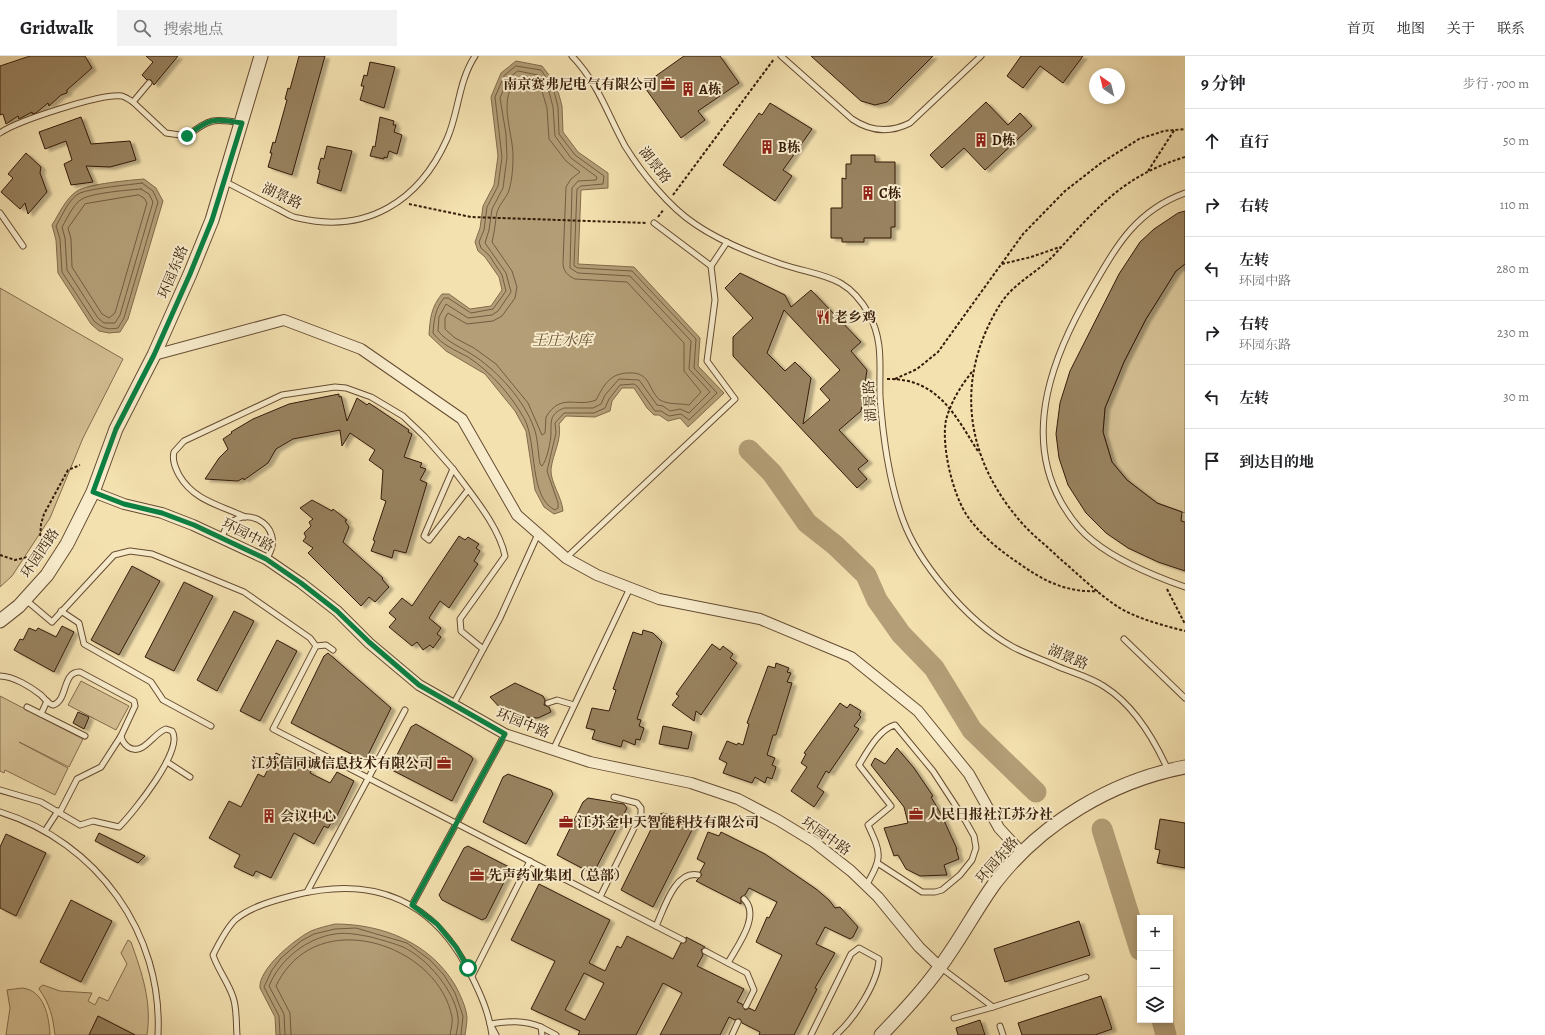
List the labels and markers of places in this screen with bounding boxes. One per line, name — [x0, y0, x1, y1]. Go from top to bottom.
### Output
place label: 南京赛弗尼电气有限公司 — [503, 75, 657, 94]
office icon: 南京赛弗尼电气有限公司 — [660, 76, 676, 92]
place label: A栋 — [698, 80, 722, 99]
building icon: A栋 — [680, 81, 696, 97]
place label: D栋 — [992, 131, 1016, 150]
building icon: D栋 — [973, 132, 989, 148]
place label: B栋 — [778, 138, 801, 157]
building icon: B栋 — [759, 139, 775, 155]
place label: C栋 — [879, 184, 902, 203]
building icon: C栋 — [860, 185, 876, 201]
place label: 老乡鸡 — [834, 308, 876, 327]
restaurant icon: 老乡鸡 — [815, 309, 831, 325]
place label: 江苏信同诚信息技术有限公司 — [251, 754, 433, 773]
office icon: 江苏信同诚信息技术有限公司 — [436, 755, 452, 771]
place label: 人民日报社江苏分社 — [927, 805, 1053, 824]
office icon: 人民日报社江苏分社 — [908, 806, 924, 822]
place label: 会议中心 — [280, 807, 336, 826]
building icon: 会议中心 — [261, 808, 277, 824]
place label: 江苏金中天智能科技有限公司 — [577, 813, 759, 832]
office icon: 江苏金中天智能科技有限公司 — [558, 814, 574, 830]
place label: 先声药业集团（总部） — [488, 866, 628, 885]
office icon: 先声药业集团（总部） — [469, 867, 485, 883]

